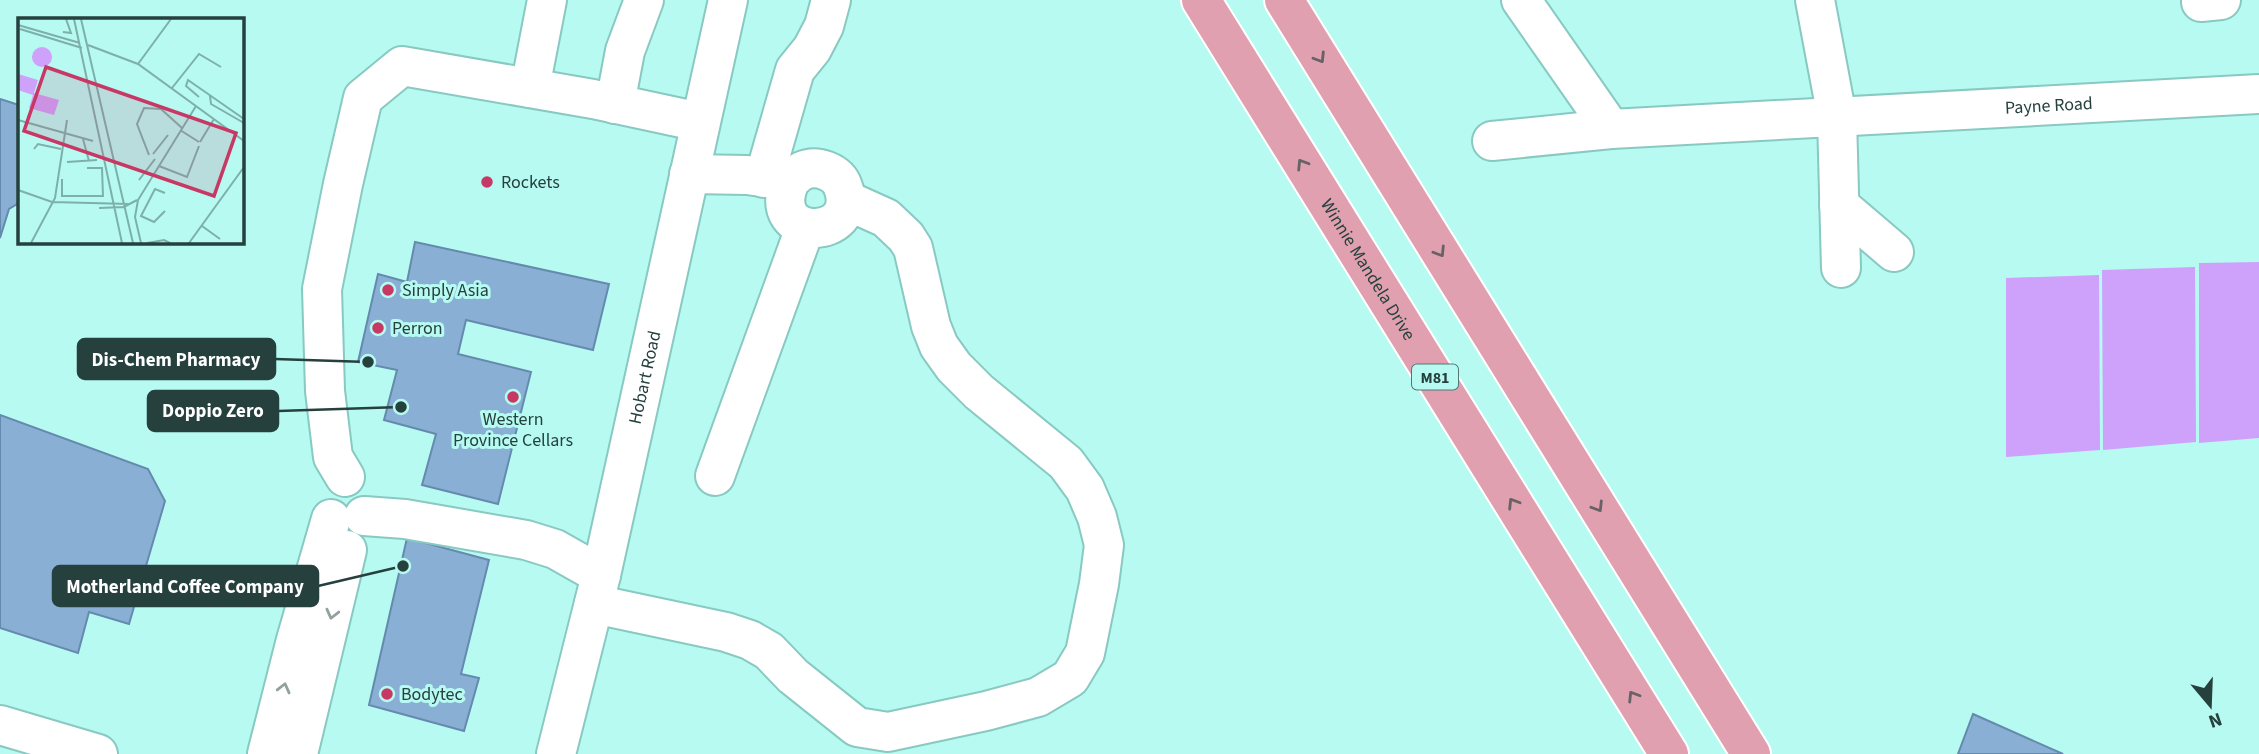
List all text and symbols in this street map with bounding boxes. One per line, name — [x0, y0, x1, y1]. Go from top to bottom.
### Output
inset map — [18, 18, 243, 243]
one-way arrow — [1312, 51, 1325, 64]
street label: Payne Road — [2004, 91, 2093, 121]
one-way arrow — [1298, 158, 1311, 171]
place label: Rockets — [501, 170, 560, 195]
marker: Rockets — [479, 174, 495, 190]
street label: Winnie Mandela Drive — [1314, 194, 1421, 345]
one-way arrow — [1431, 244, 1444, 257]
place label: Simply Asia — [402, 278, 489, 303]
marker: Simply Asia — [380, 282, 396, 298]
place label: Perron — [392, 316, 443, 341]
marker: Perron — [370, 320, 386, 336]
street label: Hobart Road — [623, 328, 668, 426]
callout: Dis-Chem Pharmacy — [78, 339, 275, 379]
text: Dis-Chem Pharmacy — [92, 347, 261, 374]
road number: M81 — [1412, 364, 1458, 390]
marker: Western Province Cellars — [505, 389, 521, 405]
callout: Doppio Zero — [148, 391, 278, 431]
text: Doppio Zero — [162, 398, 264, 425]
place label: Western Province Cellars — [453, 407, 573, 453]
one-way arrow — [1508, 497, 1521, 510]
one-way arrow — [1590, 500, 1603, 513]
callout: Motherland Coffee Company — [53, 566, 318, 606]
text: Motherland Coffee Company — [66, 574, 304, 601]
one-way arrow — [326, 608, 340, 620]
north arrow — [2175, 670, 2245, 740]
one-way arrow — [276, 682, 290, 694]
place label: Bodytec — [401, 682, 463, 707]
marker: Bodytec — [379, 686, 395, 702]
one-way arrow — [1628, 691, 1641, 704]
text: N — [2205, 705, 2225, 734]

